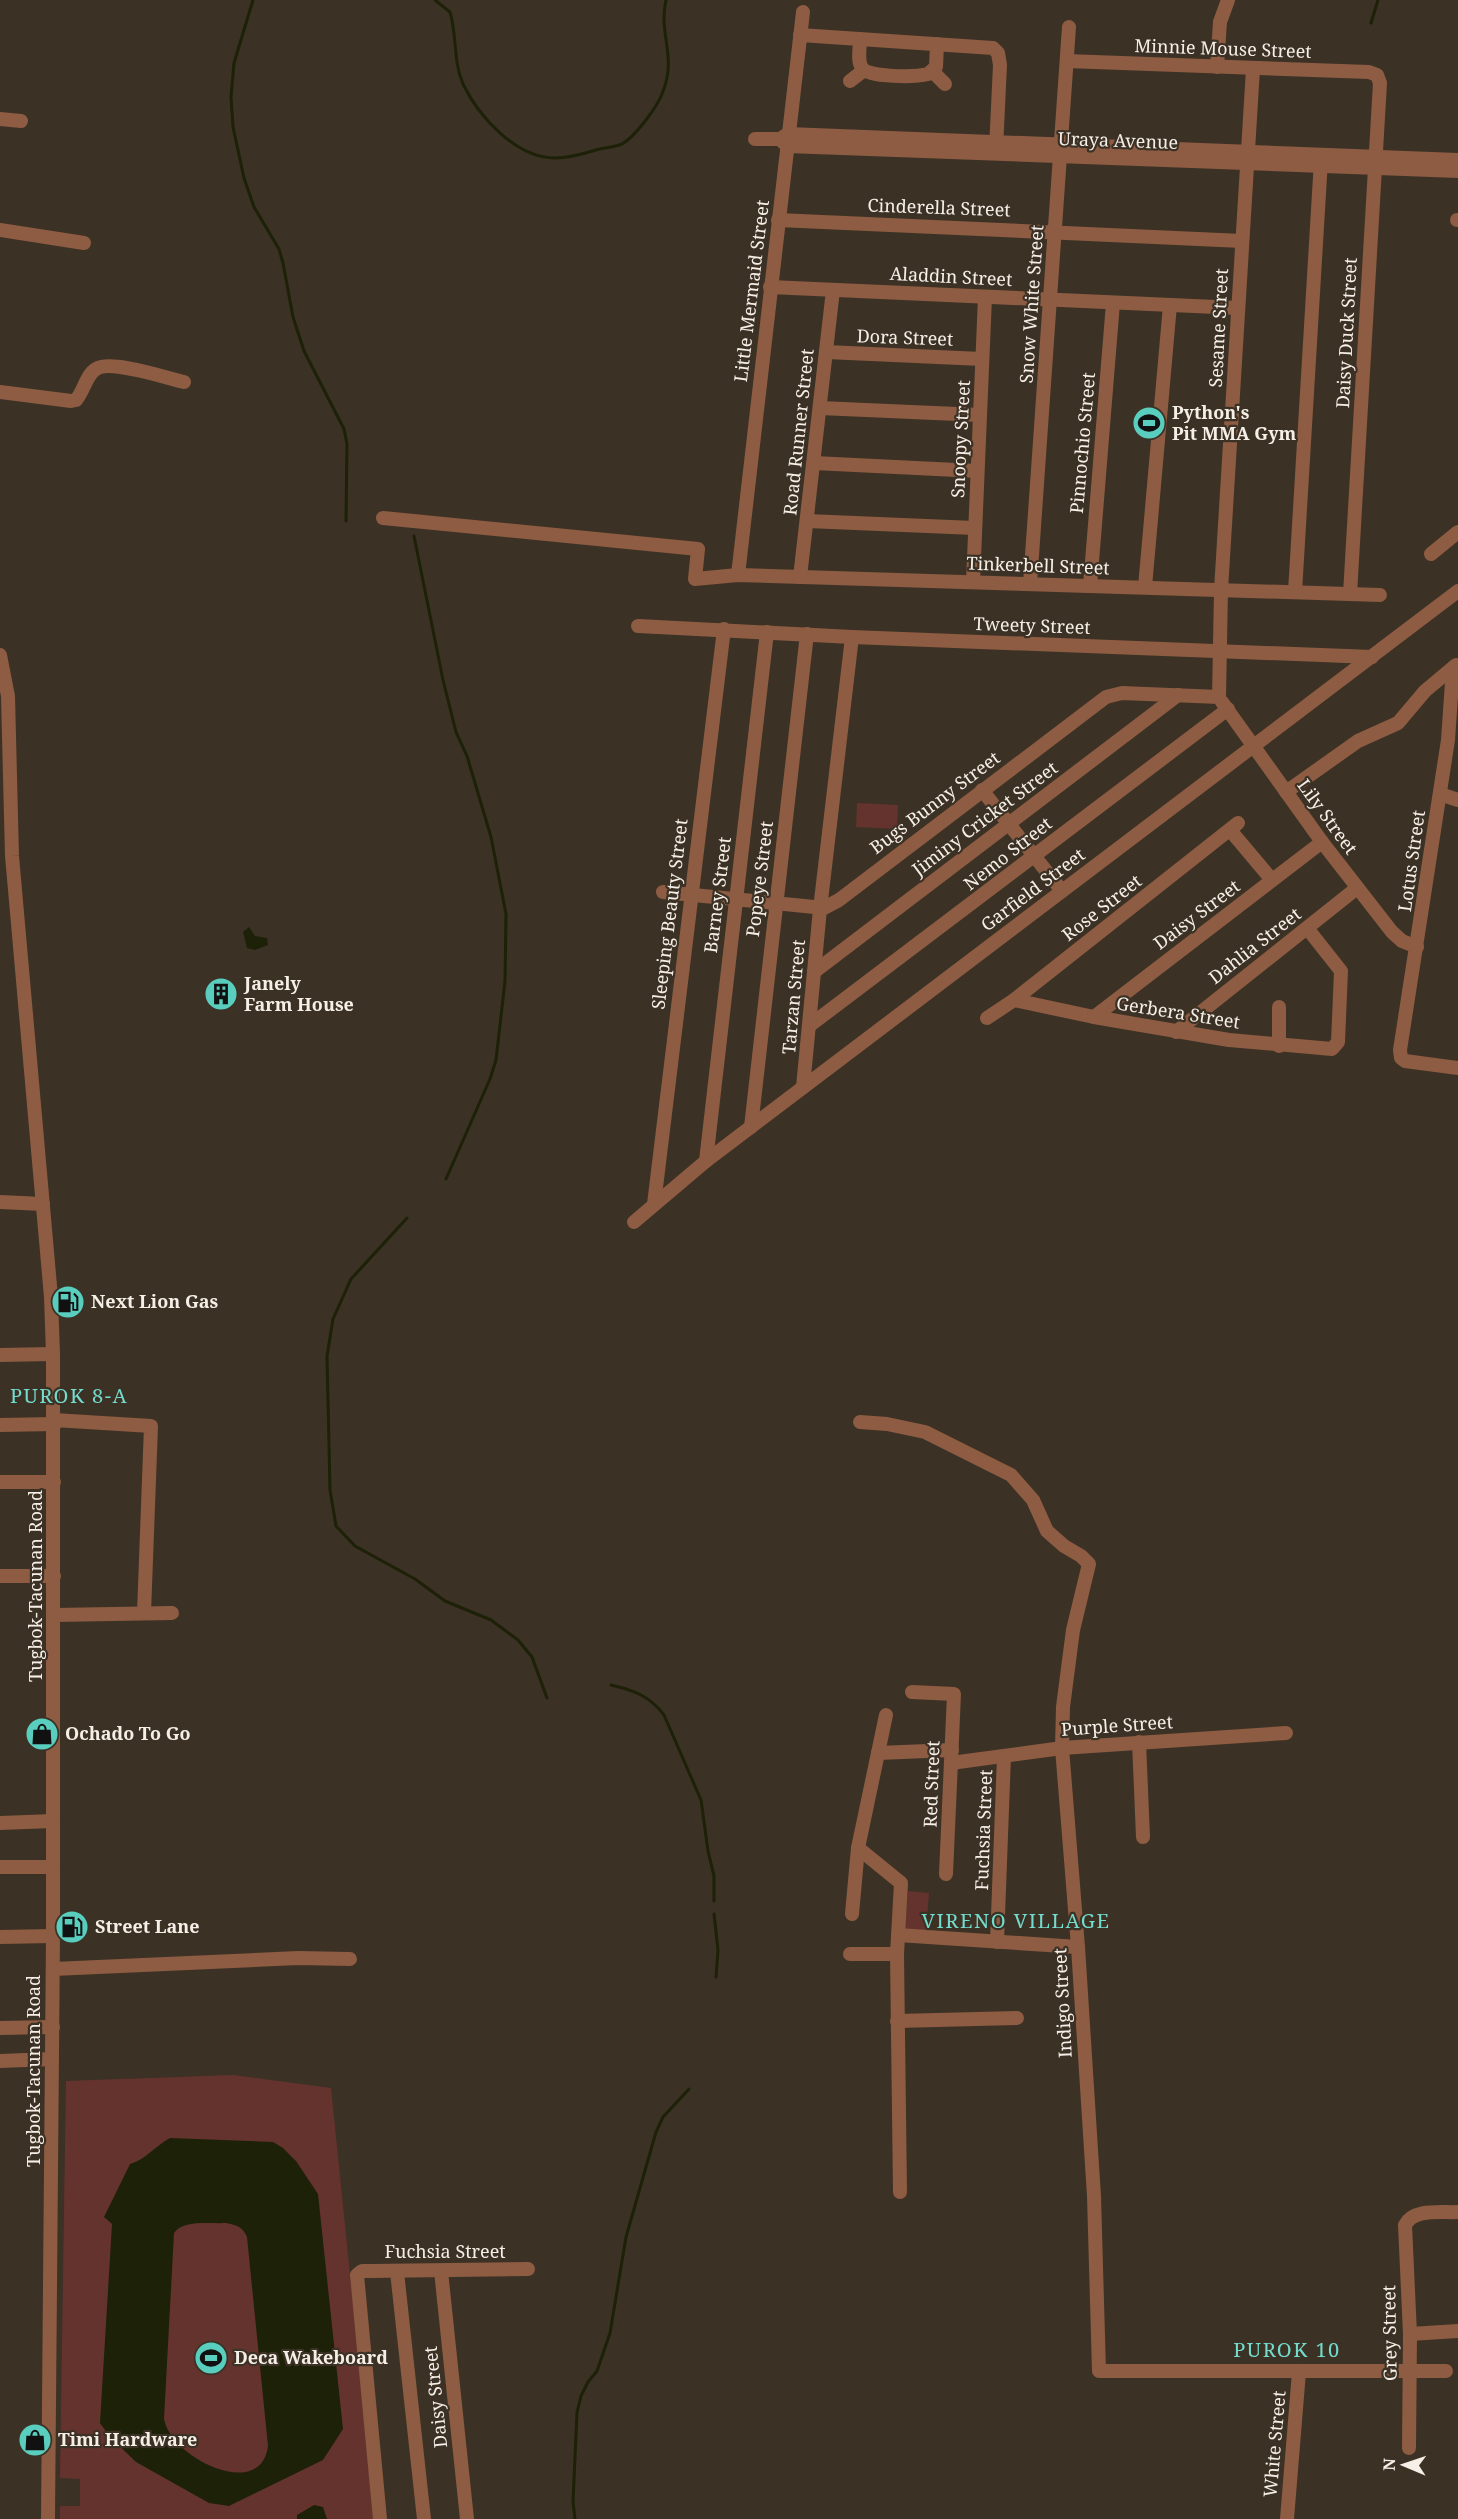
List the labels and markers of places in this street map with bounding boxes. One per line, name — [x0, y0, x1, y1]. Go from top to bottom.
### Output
place label: Python's Pit MMA Gym — [1172, 400, 1297, 445]
sports icon: Python's Pit MMA Gym — [1131, 405, 1167, 441]
place label: Janely Farm House — [243, 971, 354, 1016]
building icon: Janely Farm House — [203, 976, 239, 1012]
fuel station icon: Next Lion Gas — [50, 1284, 86, 1320]
place label: Next Lion Gas — [91, 1289, 219, 1313]
shop icon: Ochado To Go — [24, 1716, 60, 1752]
place label: Ochado To Go — [65, 1721, 191, 1745]
fuel station icon: Street Lane — [54, 1909, 90, 1945]
place label: Street Lane — [95, 1914, 200, 1938]
sports icon: Deca Wakeboard — [193, 2340, 229, 2376]
place label: Deca Wakeboard — [234, 2345, 388, 2369]
shop icon: Timi Hardware — [17, 2422, 53, 2458]
place label: Timi Hardware — [58, 2427, 197, 2451]

